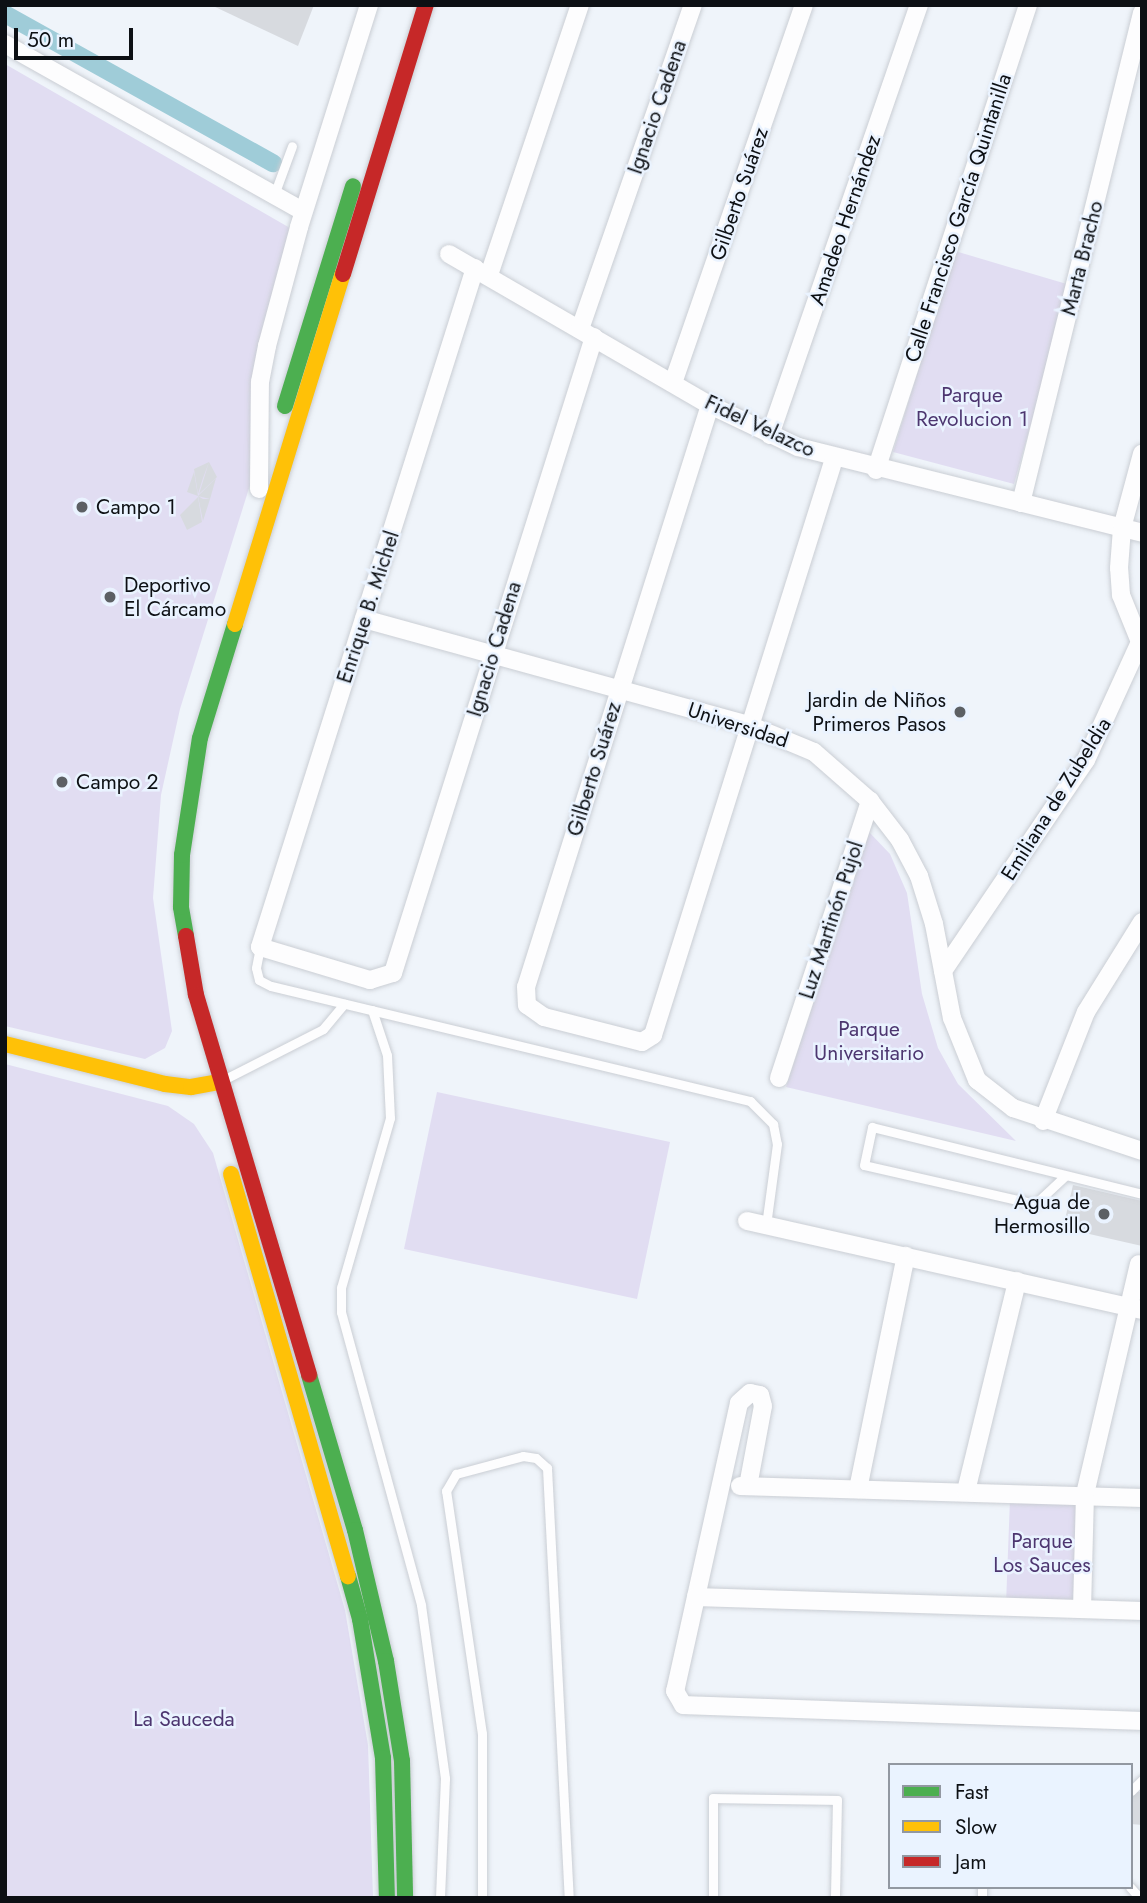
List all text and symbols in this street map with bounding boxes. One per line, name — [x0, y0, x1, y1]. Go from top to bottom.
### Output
scale bar — [18, 14, 136, 58]
text: 50 m — [27, 25, 74, 55]
street label: Ignacio Cadena — [622, 37, 692, 177]
street label: Calle Francisco García Quintanilla — [899, 70, 1017, 366]
street label: Gilberto Suárez — [704, 124, 774, 264]
street label: Amadeo Hernández — [804, 132, 886, 308]
street label: Marta Bracho — [1056, 198, 1108, 318]
park label: Parque Revolucion 1 — [916, 382, 1028, 432]
street label: Fidel Velazco — [701, 390, 819, 462]
place label: Campo 1 — [96, 494, 176, 520]
marker: Campo 1 — [74, 499, 90, 515]
street label: Enrique B. Michel — [332, 528, 404, 686]
place label: Deportivo El Cárcamo — [124, 572, 226, 622]
street label: Ignacio Cadena — [461, 578, 527, 720]
marker: Deportivo El Cárcamo — [102, 589, 118, 605]
place label: Jardin de Niños Primeros Pasos — [807, 687, 946, 737]
street label: Universidad — [684, 697, 792, 753]
street label: Gilberto Suárez — [562, 699, 626, 839]
marker: Jardin de Niños Primeros Pasos — [952, 704, 968, 720]
street label: Emiliana de Zubeldia — [996, 713, 1116, 885]
place label: Campo 2 — [76, 769, 159, 795]
marker: Campo 2 — [54, 774, 70, 790]
street label: Luz Martinón Pujol — [794, 838, 868, 1002]
park label: Parque Universitario — [814, 1016, 924, 1066]
place label: Agua de Hermosillo — [994, 1189, 1090, 1239]
marker: Agua de Hermosillo — [1096, 1206, 1112, 1222]
park label: Parque Los Sauces — [993, 1528, 1091, 1578]
park label: La Sauceda — [133, 1706, 235, 1732]
legend — [888, 1763, 1133, 1889]
text: Fast — [955, 1777, 988, 1807]
text: Slow — [955, 1812, 997, 1842]
text: Jam — [955, 1847, 987, 1877]

